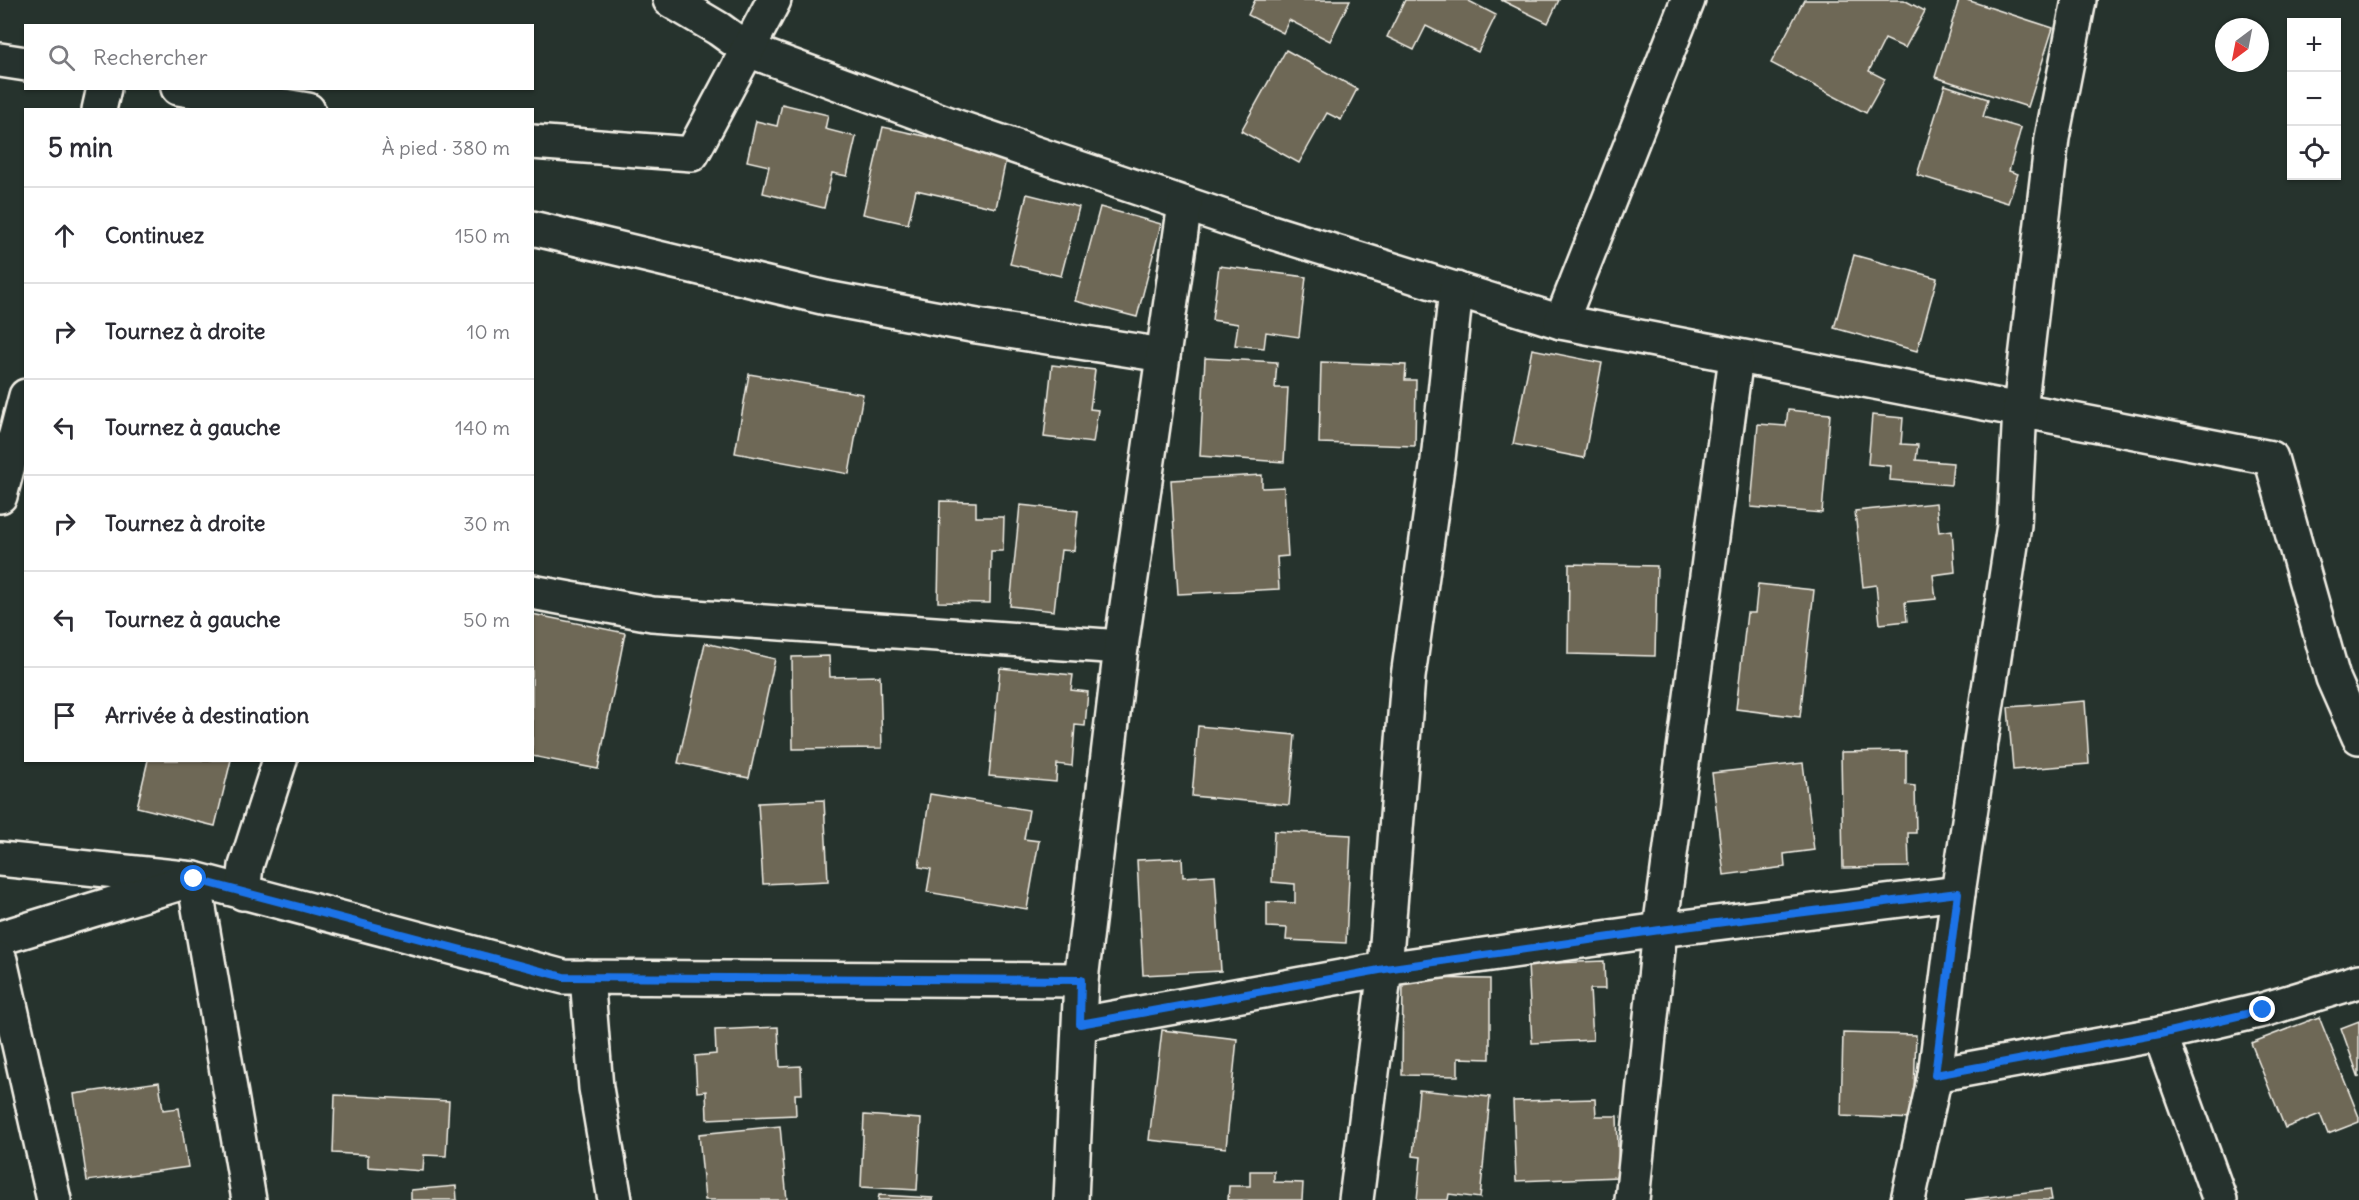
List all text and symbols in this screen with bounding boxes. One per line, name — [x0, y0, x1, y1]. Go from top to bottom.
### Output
north arrow — [2215, 18, 2269, 72]
map controls — [2287, 18, 2341, 180]
button: + — [2287, 18, 2341, 72]
search box — [24, 24, 534, 90]
icon: search — [45, 41, 78, 74]
text: Rechercher — [93, 43, 208, 71]
button: − — [2287, 72, 2341, 126]
button: locate — [2287, 126, 2341, 180]
text: 5 min — [48, 131, 113, 164]
text: À pied · 380 m — [382, 135, 510, 160]
icon: ahead — [48, 219, 81, 252]
text: Continuez — [105, 221, 204, 249]
text: 150 m — [455, 223, 510, 248]
icon: right — [48, 315, 81, 348]
text: Tournez à droite — [105, 317, 265, 345]
text: 10 m — [467, 319, 510, 344]
icon: left — [48, 411, 81, 444]
text: Tournez à gauche — [105, 413, 281, 441]
text: 140 m — [455, 415, 510, 440]
icon: right — [48, 507, 81, 540]
text: Tournez à droite — [105, 509, 265, 537]
text: 30 m — [463, 511, 510, 536]
icon: left — [48, 603, 81, 636]
text: Tournez à gauche — [105, 605, 281, 633]
text: 50 m — [463, 607, 510, 632]
icon: arrive — [48, 699, 81, 732]
text: Arrivée à destination — [105, 701, 309, 729]
route start — [180, 865, 206, 891]
route end — [2249, 996, 2275, 1022]

